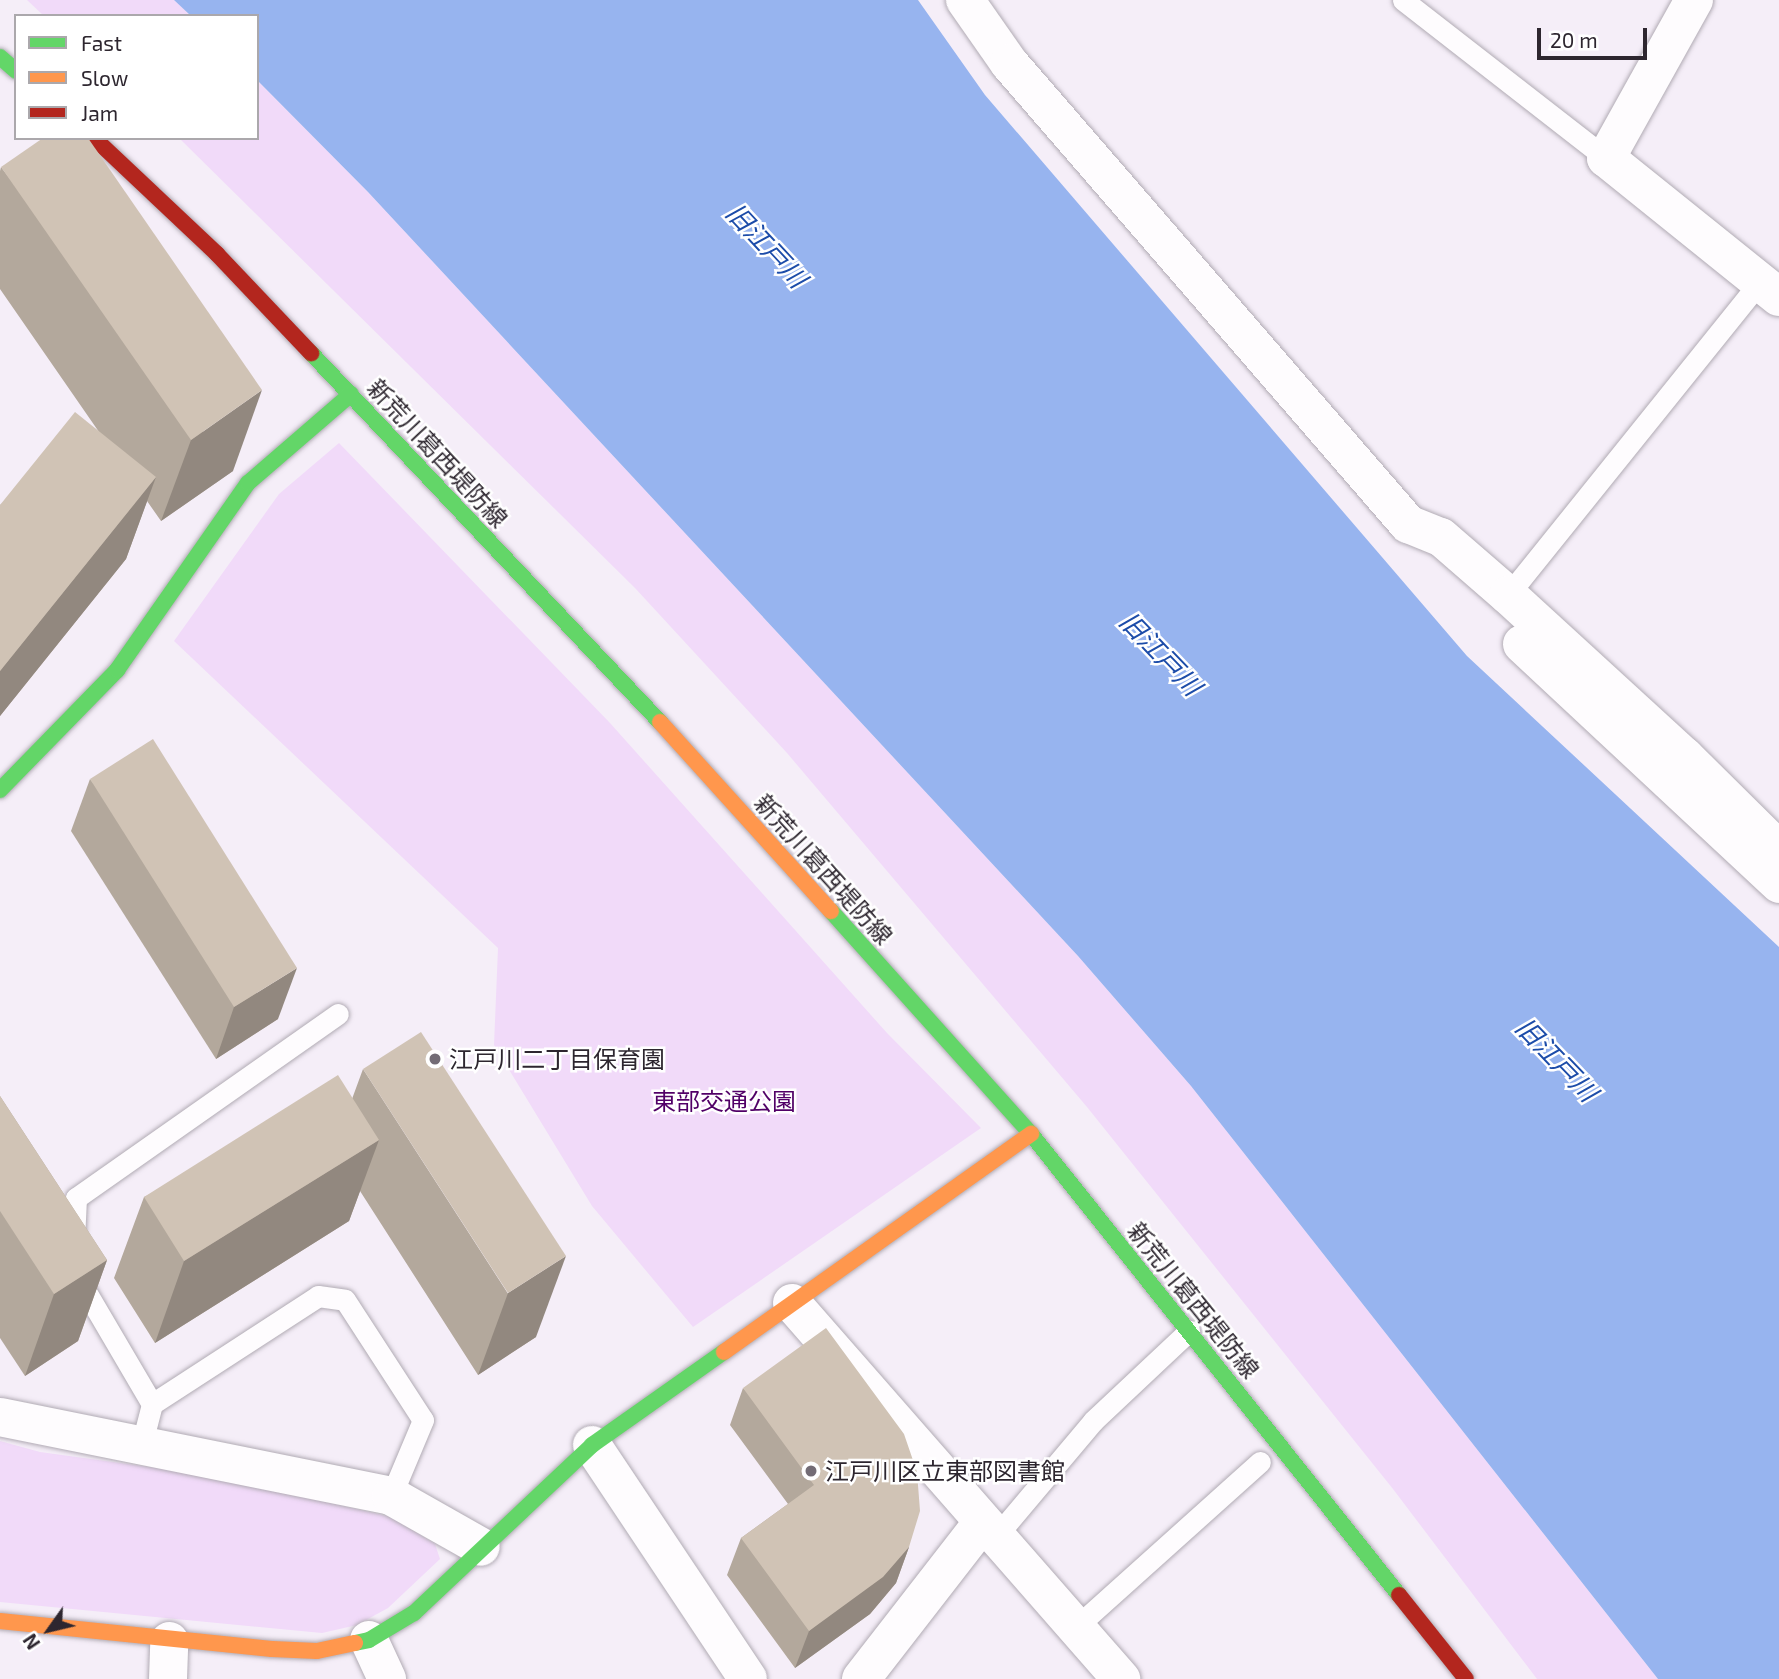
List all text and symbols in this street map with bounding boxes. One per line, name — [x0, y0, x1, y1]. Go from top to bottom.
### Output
legend — [14, 14, 259, 140]
scale bar — [1541, 14, 1651, 58]
text: 20 m — [1550, 27, 1598, 52]
text: Fast — [81, 30, 122, 55]
text: Slow — [81, 65, 128, 90]
text: Jam — [81, 100, 118, 125]
water label: 旧江戸川 — [720, 196, 814, 294]
street label: 新荒川葛西堤防線 — [362, 373, 514, 533]
water label: 旧江戸川 — [1114, 605, 1208, 701]
street label: 新荒川葛西堤防線 — [749, 788, 899, 950]
water label: 旧江戸川 — [1510, 1011, 1604, 1107]
place label: 江戸川二丁目保育園 — [449, 1045, 665, 1073]
marker: 江戸川二丁目保育園 — [427, 1051, 443, 1067]
park label: 東部交通公園 — [652, 1087, 796, 1115]
street label: 新荒川葛西堤防線 — [1122, 1216, 1266, 1384]
place label: 江戸川区立東部図書館 — [825, 1457, 1065, 1485]
marker: 江戸川区立東部図書館 — [803, 1463, 819, 1479]
north arrow — [14, 1595, 84, 1665]
text: N — [18, 1630, 45, 1654]

